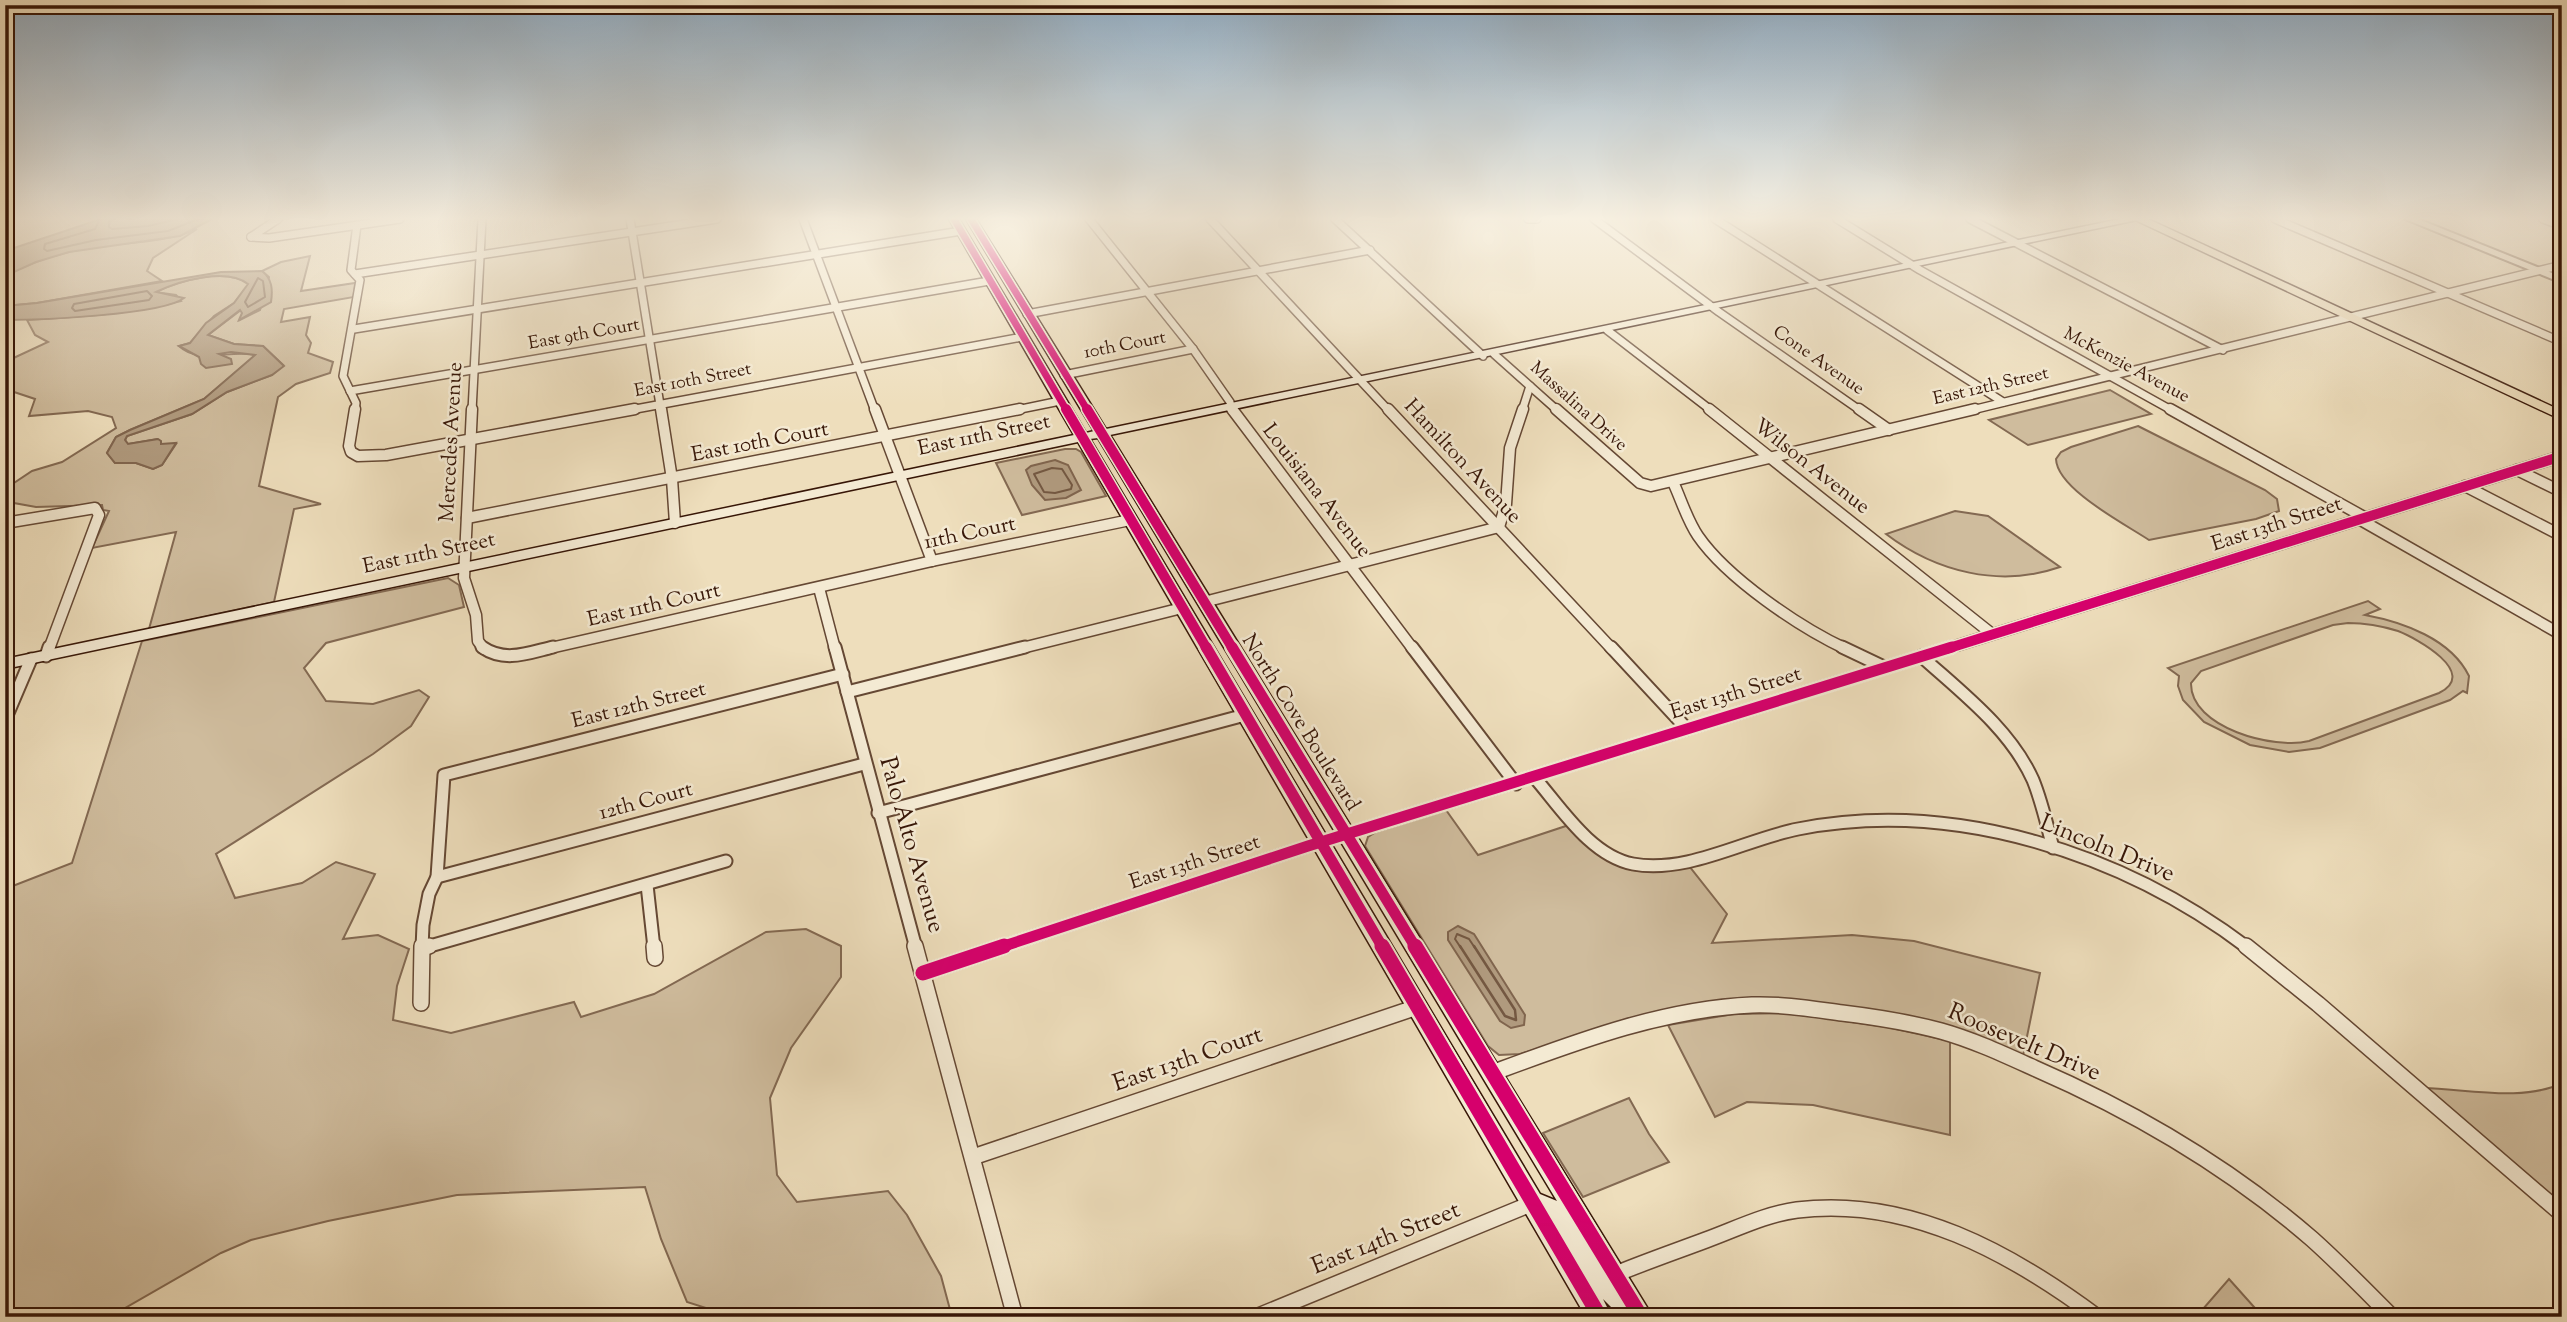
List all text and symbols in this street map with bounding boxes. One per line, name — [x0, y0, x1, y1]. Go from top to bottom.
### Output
street label: East 9th Court — [526, 312, 642, 358]
street label: Cone Avenue — [1767, 320, 1869, 402]
street label: McKenzie Avenue — [2058, 322, 2194, 410]
street label: 10th Court — [1082, 325, 1168, 367]
street label: Massalina Drive — [1523, 356, 1633, 458]
street label: East 10th Street — [632, 357, 754, 405]
street label: Mercedes Avenue — [433, 361, 471, 523]
street label: East 12th Street — [1931, 361, 2051, 413]
street label: Hamilton Avenue — [1396, 393, 1528, 531]
street label: East 11th Street — [915, 407, 1053, 465]
street label: Wilson Avenue — [1746, 412, 1876, 522]
street label: East 10th Court — [689, 415, 831, 471]
street label: Louisiana Avenue — [1254, 418, 1378, 564]
street label: East 13th Street — [2208, 490, 2346, 560]
street label: 11th Court — [921, 510, 1019, 558]
street label: East 11th Street — [360, 525, 498, 583]
street label: East 11th Court — [585, 576, 723, 636]
street label: North Cove Boulevard — [1233, 629, 1367, 817]
street label: East 13th Street — [1667, 660, 1805, 728]
street label: East 12th Street — [569, 675, 709, 737]
street label: Palo Alto Avenue — [870, 753, 952, 937]
street label: 12th Court — [596, 775, 696, 829]
street label: Lincoln Drive — [2034, 806, 2180, 892]
street label: East 13th Street — [1126, 828, 1264, 898]
street label: Roosevelt Drive — [1942, 995, 2106, 1091]
street label: East 13th Court — [1109, 1018, 1267, 1102]
street label: East 14th Street — [1307, 1194, 1465, 1284]

